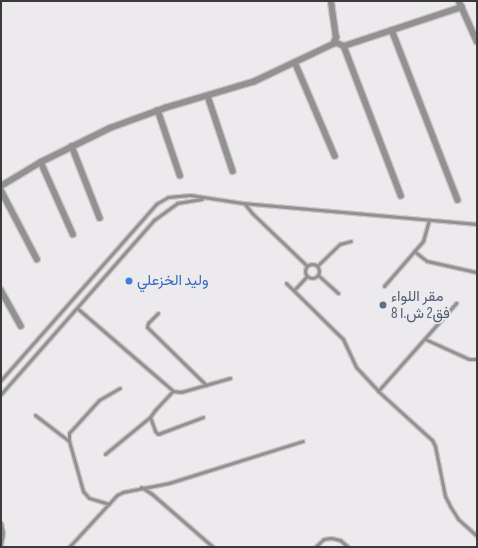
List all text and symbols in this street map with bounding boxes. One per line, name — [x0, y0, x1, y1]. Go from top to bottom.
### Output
place label: وليد الخزعلي — [137, 272, 209, 290]
marker: وليد الخزعلي — [124, 276, 134, 286]
place label: مقر اللواء 8 فق2 ش.ا — [391, 287, 450, 322]
marker: مقر اللواء 8 فق2 ش.ا — [378, 300, 388, 310]

